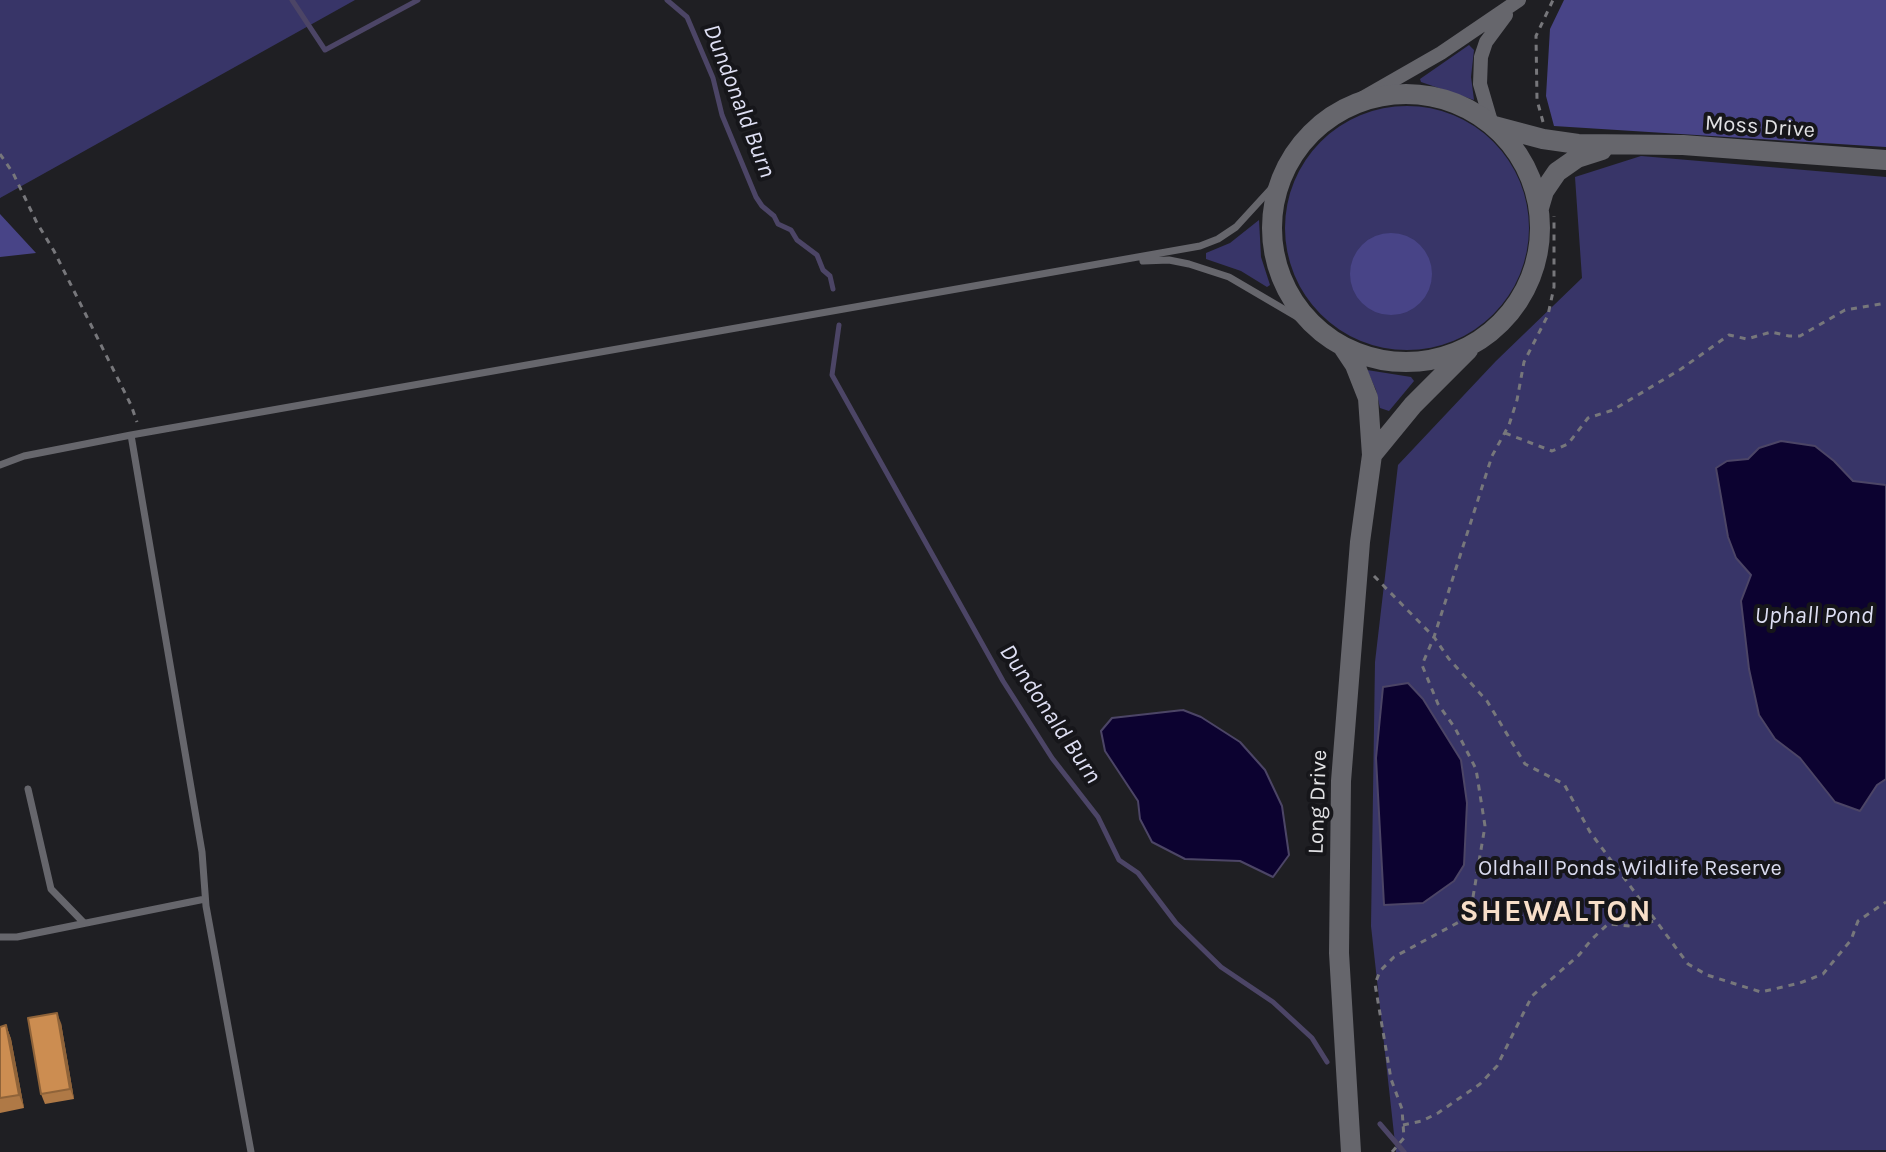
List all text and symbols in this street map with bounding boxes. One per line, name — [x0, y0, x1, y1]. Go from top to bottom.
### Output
water label: Dundonald Burn — [697, 20, 781, 182]
street label: Moss Drive — [1704, 110, 1816, 144]
water label: Uphall Pond — [1755, 602, 1873, 630]
water label: Dundonald Burn — [993, 639, 1107, 789]
street label: Long Drive — [1303, 749, 1333, 855]
park label: Oldhall Ponds Wildlife Reserve — [1478, 856, 1782, 882]
district label: SHEWALTON — [1460, 894, 1652, 930]

